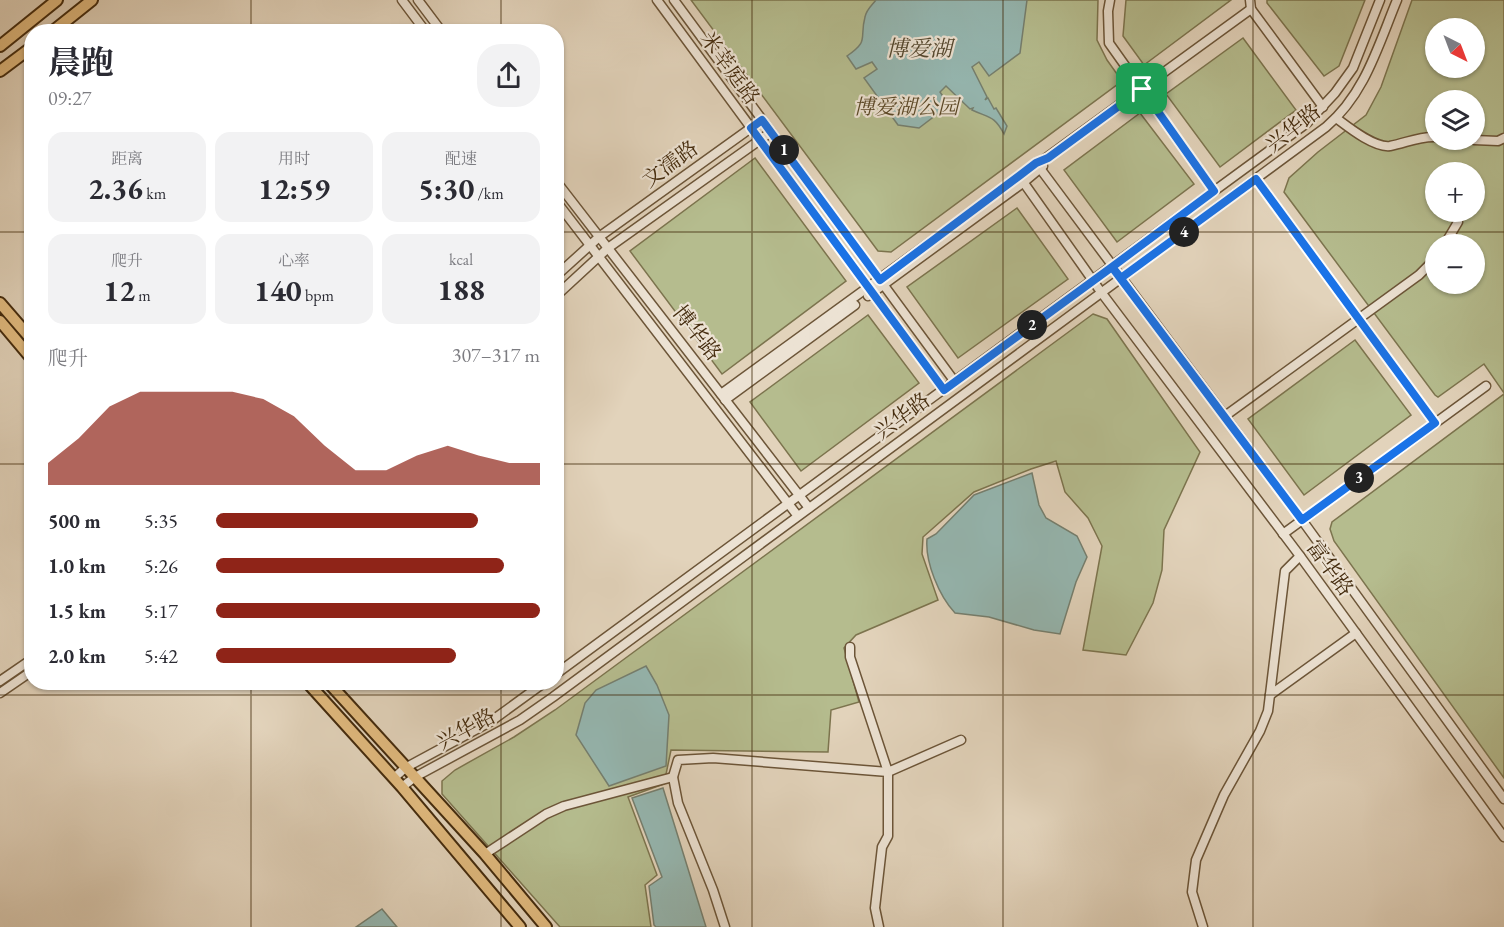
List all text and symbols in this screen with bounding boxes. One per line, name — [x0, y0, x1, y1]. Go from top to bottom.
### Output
north arrow — [1425, 18, 1485, 78]
map controls — [1425, 18, 1485, 294]
street label: 米莘庭路 — [695, 26, 766, 110]
water label: 博爱湖 — [886, 34, 956, 63]
text: 晨跑 — [48, 41, 114, 84]
button: share — [477, 44, 540, 107]
pin — [1116, 63, 1167, 114]
icon: arrive — [1125, 72, 1158, 105]
text: 09:27 — [48, 85, 91, 111]
button: layers — [1425, 90, 1485, 150]
park label: 博爱湖公园 — [854, 93, 961, 120]
street label: 兴华路 — [1260, 98, 1326, 158]
street label: 文濡路 — [636, 134, 703, 193]
pin: 1 — [769, 135, 799, 165]
text: 1 — [780, 139, 788, 160]
text: 距离 — [111, 148, 143, 169]
text: 用时 — [278, 148, 310, 169]
text: 配速 — [445, 148, 477, 169]
button: + — [1425, 162, 1485, 222]
text: 2.36 — [88, 169, 143, 208]
text: 12:59 — [258, 169, 330, 208]
text: 5:30 — [418, 169, 474, 208]
text: km — [143, 183, 166, 204]
text: /km — [474, 183, 504, 204]
pin: 4 — [1169, 217, 1199, 247]
text: 4 — [1180, 221, 1188, 242]
button: − — [1425, 234, 1485, 294]
text: kcal — [449, 249, 473, 270]
text: 爬升 — [111, 250, 143, 271]
text: 心率 — [278, 250, 310, 271]
text: 188 — [437, 270, 485, 309]
text: 12 — [103, 271, 135, 310]
text: 140 — [254, 271, 302, 310]
text: m — [135, 285, 151, 306]
text: bpm — [302, 285, 334, 306]
street label: 博华路 — [667, 300, 727, 366]
pin: 2 — [1017, 310, 1047, 340]
text: 2 — [1028, 314, 1036, 335]
text: 307–317 m — [452, 342, 540, 368]
text: 爬升 — [48, 345, 88, 371]
street label: 兴华路 — [868, 386, 935, 445]
pin: 3 — [1344, 463, 1374, 493]
text: 3 — [1355, 467, 1363, 488]
text: 500 m — [48, 508, 101, 534]
text: 5:35 — [144, 508, 178, 534]
street label: 富华路 — [1301, 534, 1360, 601]
text: 1.0 km — [48, 553, 106, 579]
text: 5:26 — [144, 553, 178, 579]
text: 1.5 km — [48, 598, 106, 624]
text: 5:17 — [144, 598, 178, 624]
text: 2.0 km — [48, 643, 106, 669]
text: 5:42 — [144, 643, 178, 669]
street label: 兴华路 — [432, 702, 500, 755]

